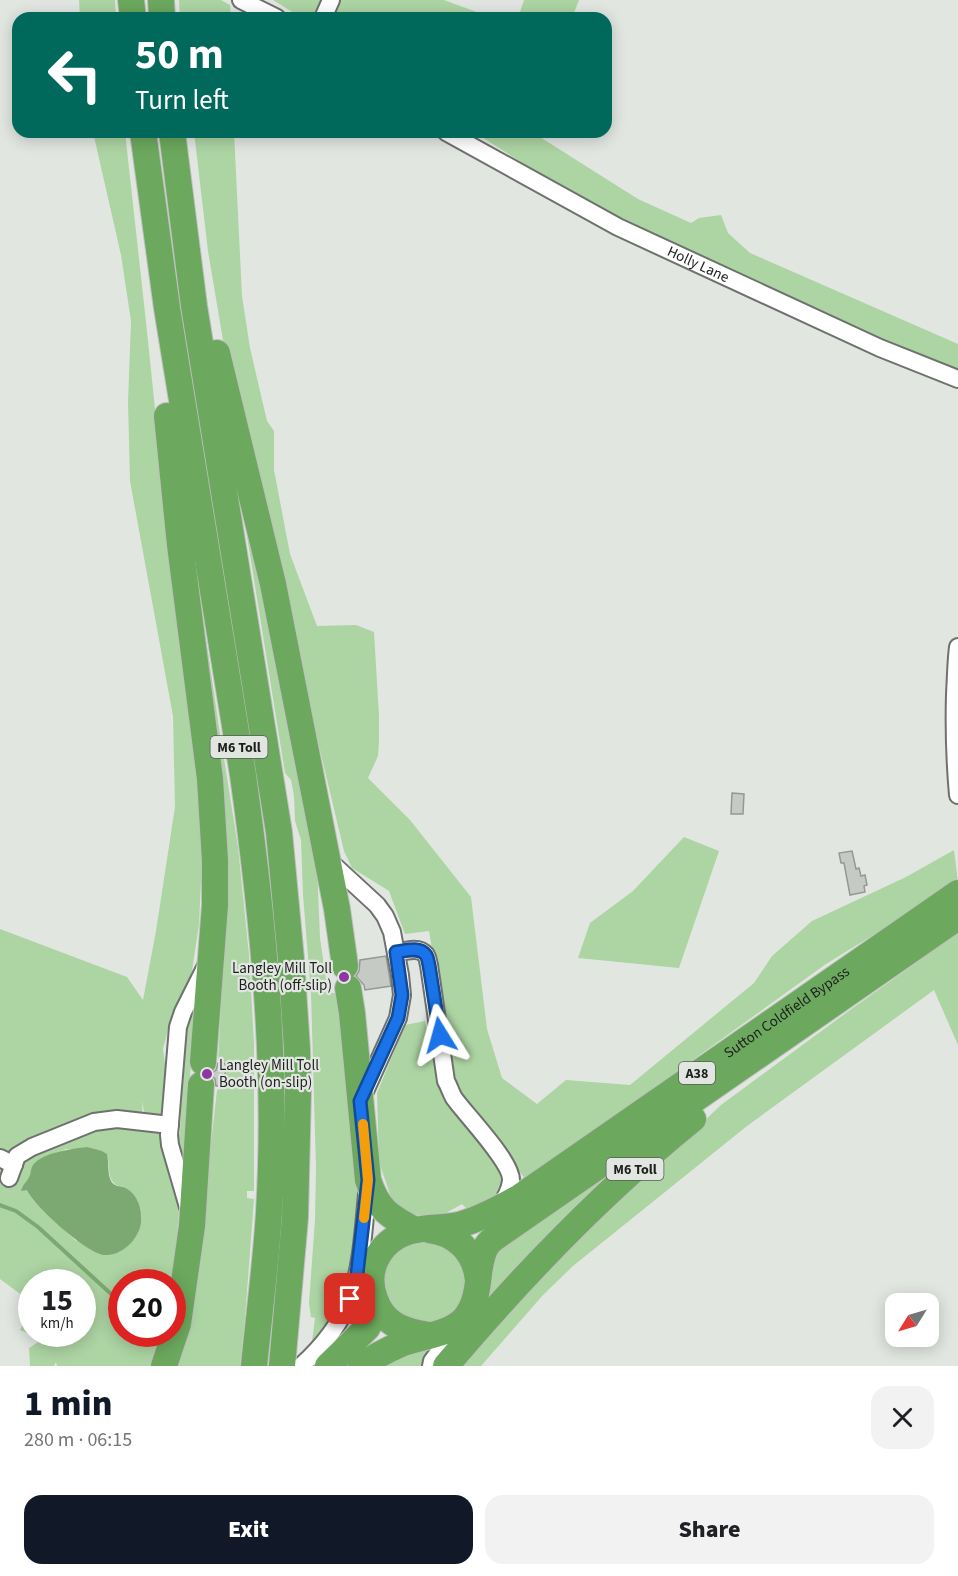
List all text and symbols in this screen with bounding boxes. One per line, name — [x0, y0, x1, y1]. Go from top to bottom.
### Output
text: 50 m — [135, 25, 224, 85]
icon: left — [36, 36, 114, 114]
text: Turn left — [135, 81, 229, 120]
street label: Holly Lane — [664, 241, 733, 288]
road number: M6 Toll — [210, 736, 268, 758]
place label: Langley Mill Toll Booth (off-slip) — [232, 958, 332, 996]
street label: Sutton Coldfield Bypass — [720, 961, 854, 1063]
marker: Langley Mill Toll Booth (off-slip) — [337, 970, 351, 984]
position arrow — [408, 1003, 472, 1067]
place label: Langley Mill Toll Booth (on-slip) — [219, 1055, 319, 1093]
road number: A38 — [679, 1062, 715, 1084]
marker: Langley Mill Toll Booth (on-slip) — [200, 1067, 214, 1081]
road number: M6 Toll — [606, 1158, 664, 1180]
speed limit sign: 20 — [108, 1269, 186, 1347]
pin — [324, 1273, 375, 1324]
text: 15 — [41, 1279, 73, 1322]
icon: arrive — [333, 1282, 366, 1315]
north arrow — [885, 1293, 939, 1347]
map controls — [885, 1293, 939, 1347]
text: km/h — [40, 1313, 74, 1334]
text: 1 min — [24, 1378, 112, 1429]
button: close — [871, 1386, 934, 1449]
text: 280 m · 06:15 — [24, 1426, 132, 1454]
button: Exit — [24, 1495, 473, 1564]
button: Share — [485, 1495, 934, 1564]

